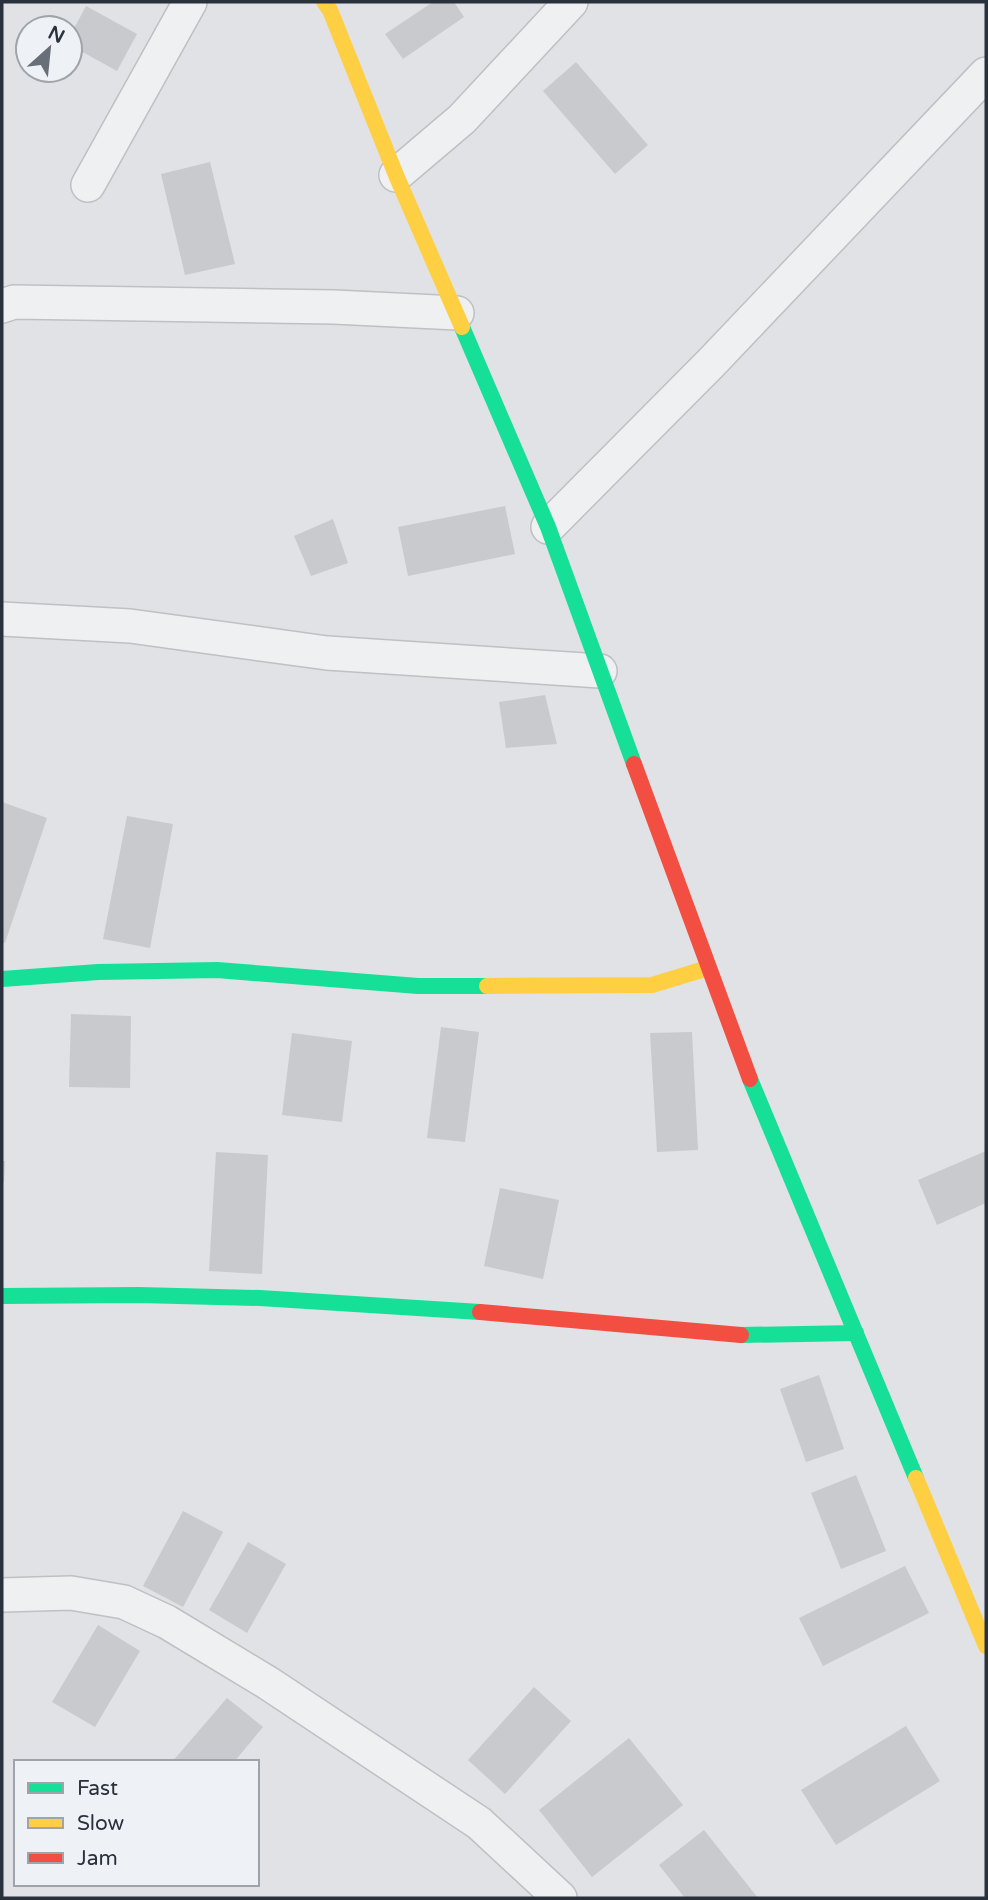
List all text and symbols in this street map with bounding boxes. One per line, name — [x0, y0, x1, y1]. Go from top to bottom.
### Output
north arrow — [14, 14, 84, 84]
text: N — [44, 21, 68, 48]
legend — [14, 1760, 259, 1886]
text: Fast — [77, 1776, 118, 1801]
text: Slow — [77, 1811, 125, 1836]
text: Jam — [77, 1846, 118, 1871]

